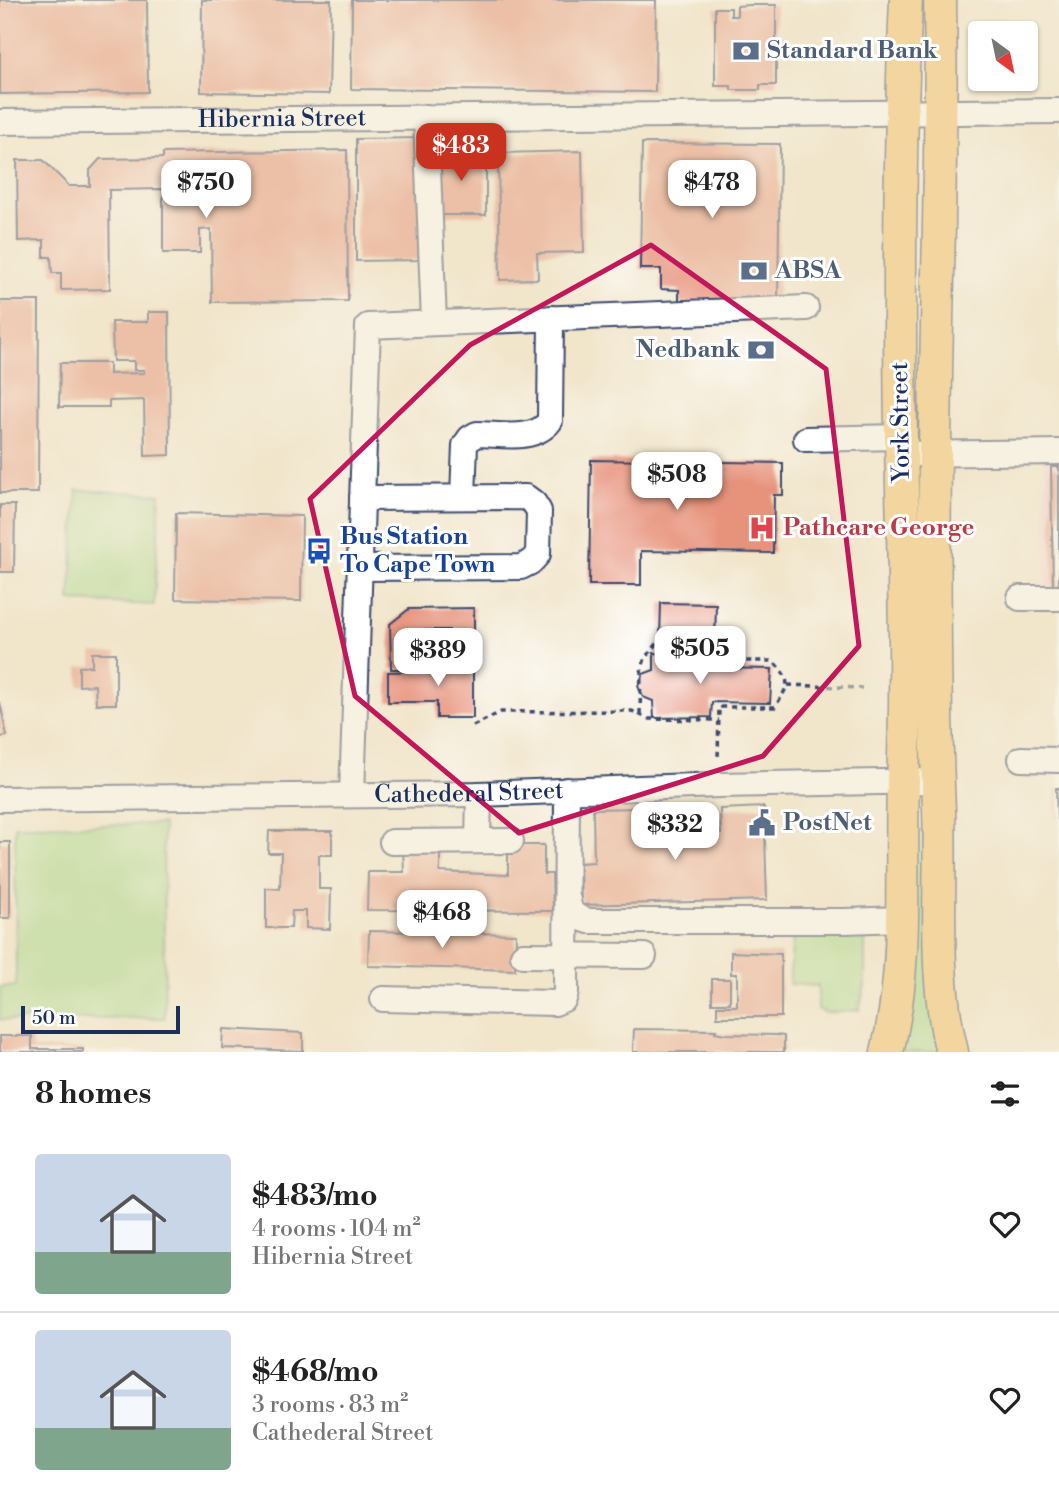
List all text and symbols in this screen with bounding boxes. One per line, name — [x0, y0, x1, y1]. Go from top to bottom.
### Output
north arrow — [968, 21, 1038, 91]
map controls — [968, 21, 1038, 91]
bank icon: Standard Bank — [731, 36, 761, 66]
place label: Standard Bank — [767, 36, 939, 66]
street label: Hibernia Street — [198, 103, 367, 135]
pin: $483 — [420, 124, 502, 183]
text: $483 — [432, 132, 490, 160]
pin: $750 — [165, 160, 247, 220]
pin: $478 — [671, 160, 753, 220]
text: $750 — [177, 169, 235, 197]
text: $478 — [684, 169, 740, 197]
bank icon: ABSA — [739, 256, 769, 286]
place label: ABSA — [774, 256, 842, 286]
place label: Nedbank — [636, 335, 741, 365]
bank icon: Nedbank — [746, 335, 776, 365]
street label: York Street — [885, 361, 917, 484]
pin: $508 — [636, 452, 718, 512]
text: $508 — [647, 461, 707, 489]
hospital icon: Pathcare George — [747, 513, 777, 543]
place label: Pathcare George — [783, 513, 974, 543]
place label: Bus Station To Cape Town — [340, 522, 495, 580]
bus stop icon: Bus Station To Cape Town — [304, 536, 334, 566]
pin: $505 — [659, 626, 741, 686]
pin: $389 — [397, 628, 479, 688]
text: $505 — [671, 635, 729, 663]
text: $389 — [410, 637, 466, 665]
street label: Cathederal Street — [374, 776, 565, 810]
pin: $332 — [634, 802, 716, 862]
public building icon: PostNet — [747, 808, 777, 838]
place label: PostNet — [783, 808, 872, 838]
text: $332 — [647, 811, 703, 839]
pin: $468 — [401, 890, 483, 950]
text: $468 — [413, 899, 471, 927]
scale bar — [21, 1003, 180, 1035]
text: 50 m — [32, 1006, 76, 1030]
text: 8 homes — [35, 1075, 151, 1113]
icon: filters — [986, 1075, 1024, 1113]
text: $483/mo — [252, 1177, 378, 1215]
icon: home — [91, 1182, 175, 1266]
icon: heart — [986, 1205, 1024, 1243]
text: 4 rooms · 104 m² — [252, 1215, 421, 1243]
text: Hibernia Street — [252, 1243, 413, 1271]
text: $468/mo — [252, 1353, 379, 1391]
icon: home — [91, 1358, 175, 1442]
icon: heart — [986, 1381, 1024, 1419]
text: 3 rooms · 83 m² — [252, 1391, 408, 1419]
text: Cathederal Street — [252, 1419, 433, 1447]

